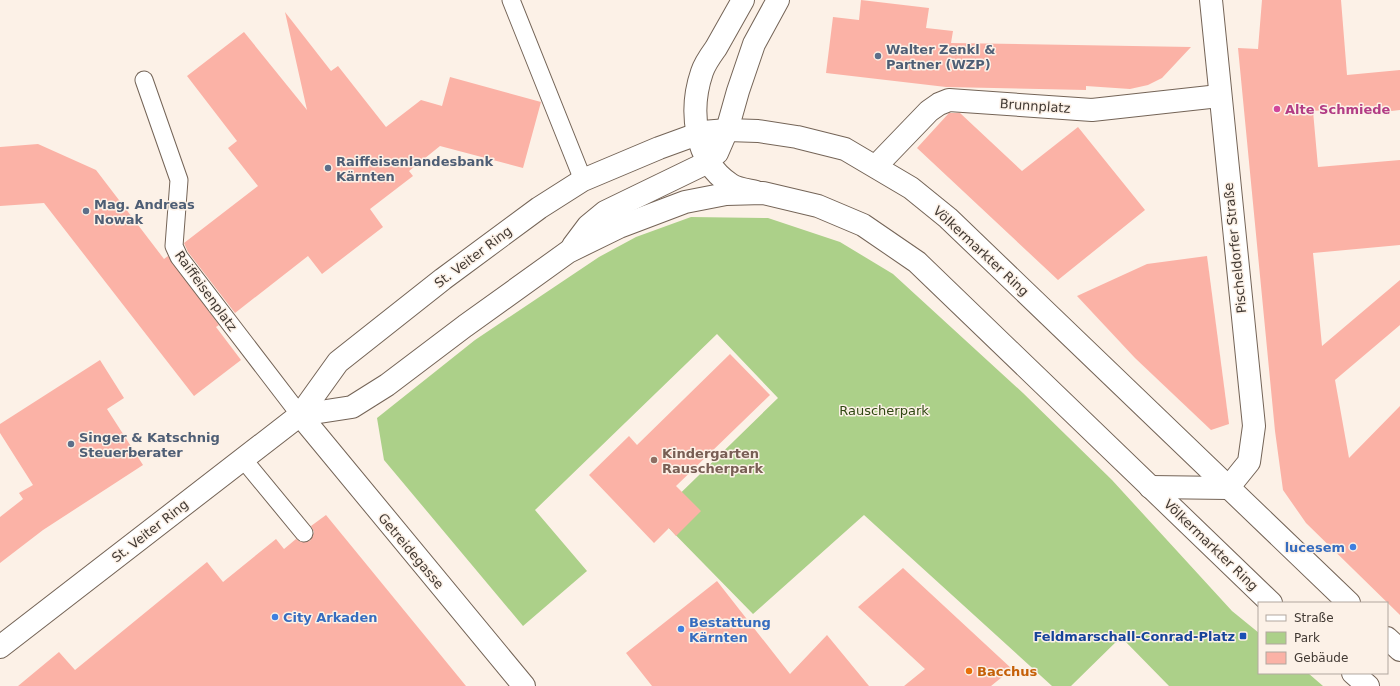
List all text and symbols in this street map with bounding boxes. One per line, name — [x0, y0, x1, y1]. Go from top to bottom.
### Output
place label: Walter Zenkl & Partner (WZP) — [886, 42, 996, 72]
marker: Walter Zenkl & Partner (WZP) — [873, 51, 883, 61]
street label: Brunnplatz — [999, 96, 1071, 116]
place label: Alte Schmiede — [1285, 102, 1391, 117]
marker: Alte Schmiede — [1272, 104, 1282, 114]
place label: Raiffeisenlandesbank Kärnten — [336, 154, 494, 184]
marker: Raiffeisenlandesbank Kärnten — [323, 163, 333, 173]
street label: Pischeldorfer Straße — [1221, 182, 1249, 314]
place label: Mag. Andreas Nowak — [94, 197, 195, 227]
street label: Völkermarkter Ring — [930, 203, 1032, 299]
marker: Mag. Andreas Nowak — [81, 206, 91, 216]
street label: St. Veiter Ring — [431, 223, 515, 291]
street label: Raiffeisenplatz — [172, 248, 240, 334]
park label: Rauscherpark — [839, 403, 929, 418]
place label: Singer & Katschnig Steuerberater — [79, 430, 220, 460]
marker: Singer & Katschnig Steuerberater — [66, 439, 76, 449]
place label: Kindergarten Rauscherpark — [662, 446, 763, 476]
marker: Kindergarten Rauscherpark — [649, 455, 659, 465]
street label: Völkermarkter Ring — [1161, 496, 1261, 594]
street label: St. Veiter Ring — [109, 497, 191, 565]
street label: Getreidegasse — [375, 510, 447, 592]
place label: lucesem — [1285, 540, 1345, 555]
marker: lucesem — [1348, 542, 1358, 552]
legend — [1258, 602, 1388, 674]
place label: City Arkaden — [283, 610, 377, 625]
text: Straße — [1294, 611, 1334, 625]
marker: City Arkaden — [270, 612, 280, 622]
place label: Bestattung Kärnten — [689, 615, 771, 645]
marker: Bestattung Kärnten — [676, 624, 686, 634]
place label: Feldmarschall-Conrad-Platz — [1033, 629, 1235, 644]
marker: Feldmarschall-Conrad-Platz — [1238, 631, 1248, 641]
text: Park — [1294, 631, 1320, 645]
text: Gebäude — [1294, 651, 1348, 665]
place label: Bacchus — [977, 664, 1038, 679]
marker: Bacchus — [964, 666, 974, 676]

